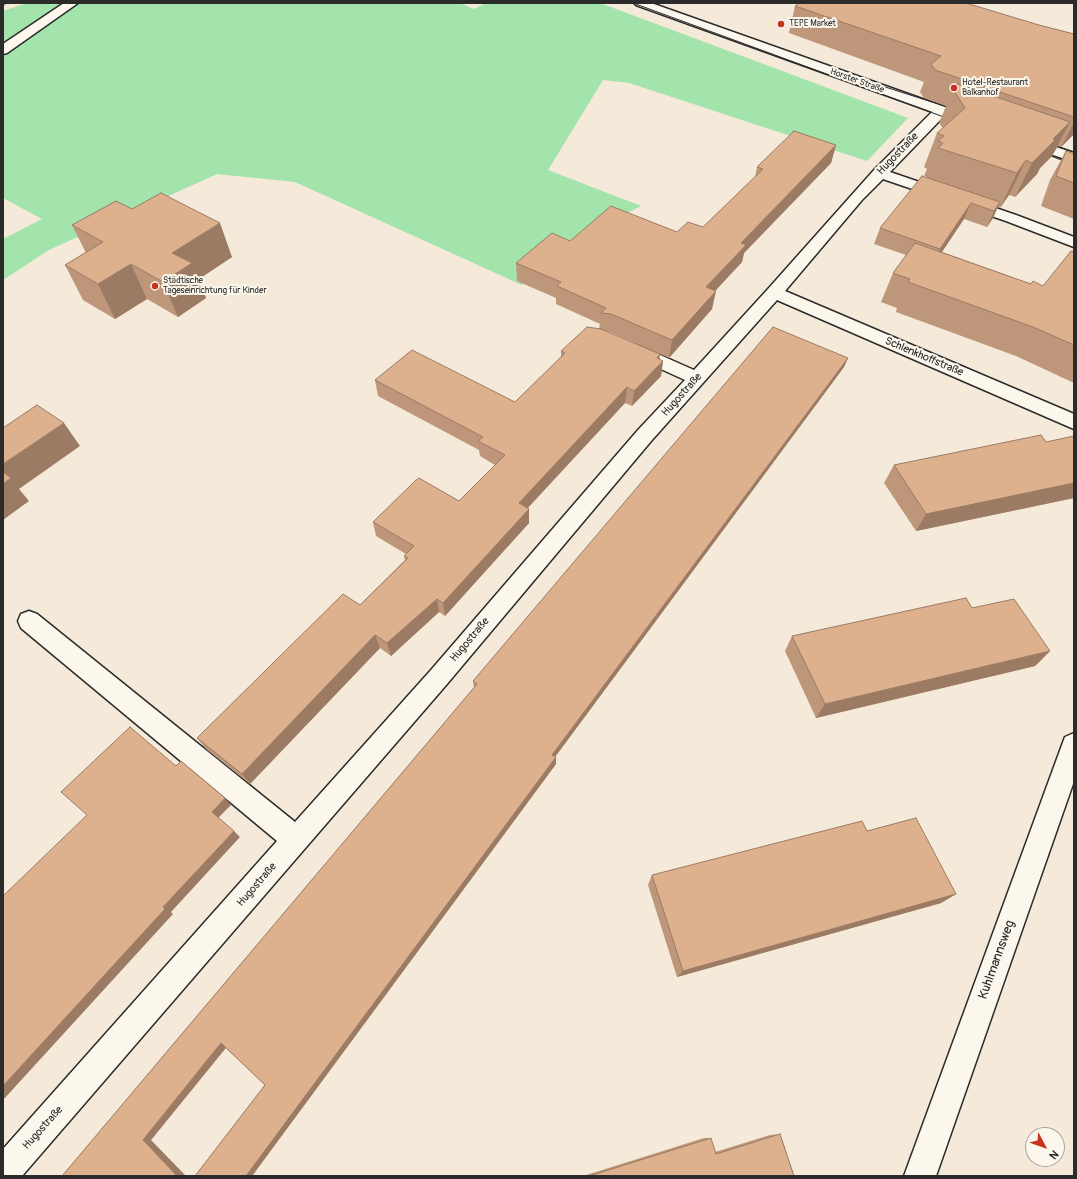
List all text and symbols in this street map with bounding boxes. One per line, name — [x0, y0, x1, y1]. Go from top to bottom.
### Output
marker: TEPE Market — [776, 19, 786, 29]
place label: TEPE Market — [789, 19, 836, 29]
street label: Horster Straße — [829, 66, 885, 96]
place label: Hotel-Restaurant Balkanhof — [962, 78, 1028, 99]
marker: Hotel-Restaurant Balkanhof — [949, 83, 959, 93]
street label: Hugostraße — [875, 130, 921, 178]
place label: Städtische Tageseinrichtung für Kinder — [163, 276, 267, 297]
marker: Städtische Tageseinrichtung für Kinder — [150, 281, 160, 291]
street label: Schlenkhoffstraße — [883, 335, 965, 379]
street label: Hugostraße — [659, 371, 705, 419]
street label: Hugostraße — [448, 615, 492, 665]
street label: Hugostraße — [234, 860, 280, 910]
street label: Kuhlmannsweg — [976, 918, 1018, 1002]
street label: Hugostraße — [20, 1104, 66, 1152]
north arrow — [1025, 1127, 1065, 1167]
text: N — [1046, 1147, 1061, 1162]

